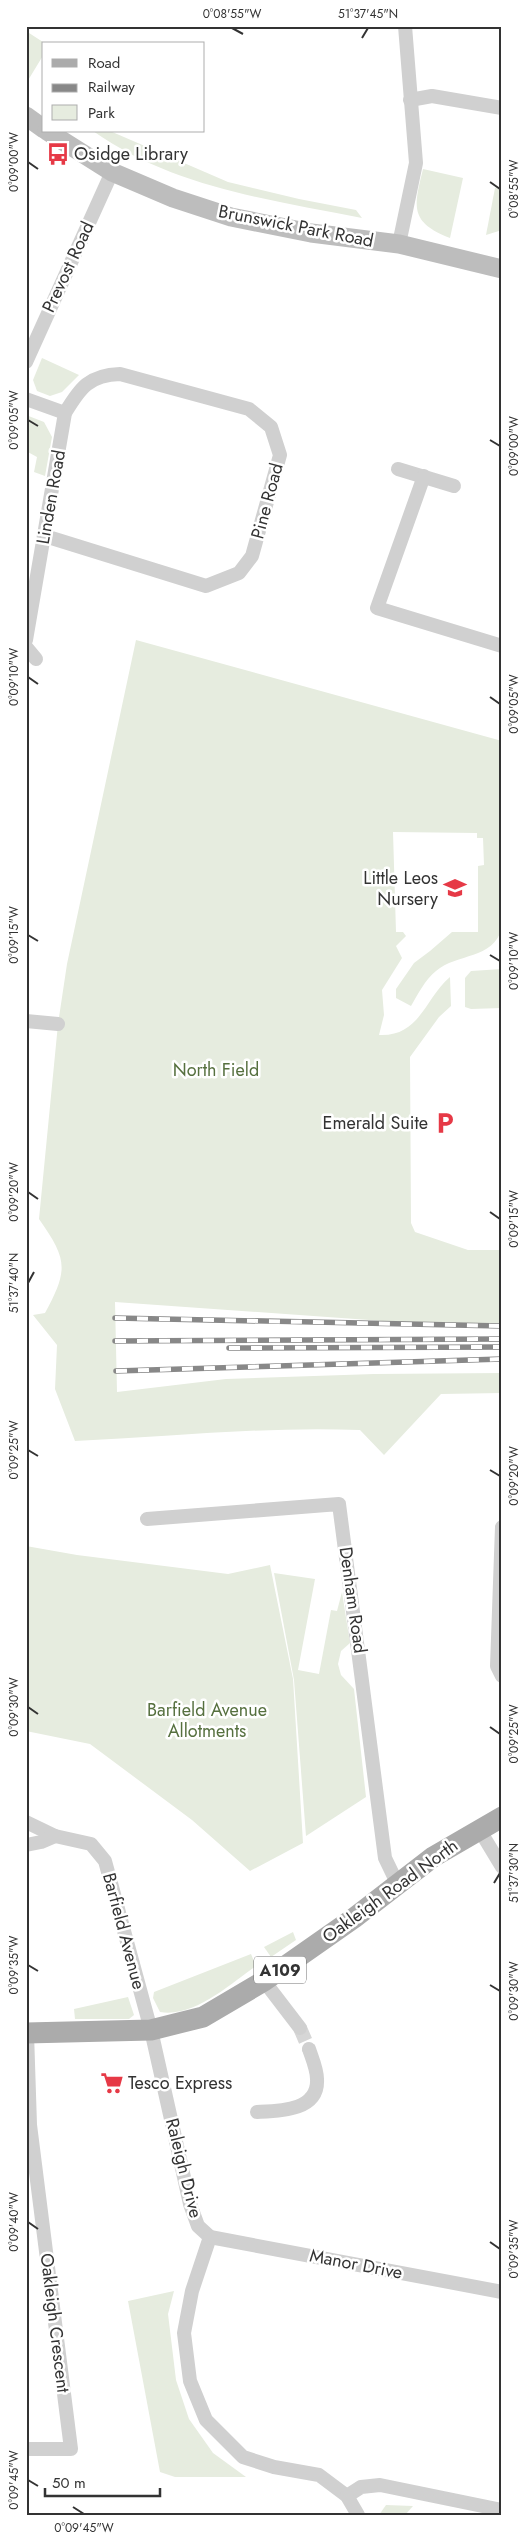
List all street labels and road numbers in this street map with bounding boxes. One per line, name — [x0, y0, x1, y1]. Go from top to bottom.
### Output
street label: Brunswick Park Road — [216, 198, 376, 254]
street label: Prevost Road — [36, 217, 100, 317]
street label: Linden Road — [30, 448, 72, 546]
street label: Pine Road — [244, 460, 290, 542]
street label: Denham Road — [333, 1545, 373, 1655]
street label: Oakleigh Road North — [317, 1833, 463, 1949]
street label: Barfield Avenue — [96, 1870, 152, 1992]
road number: A109 — [254, 1956, 306, 1984]
street label: Raleigh Drive — [159, 2115, 209, 2221]
street label: Manor Drive — [307, 2242, 405, 2286]
street label: Oakleigh Crescent — [34, 2252, 77, 2395]

